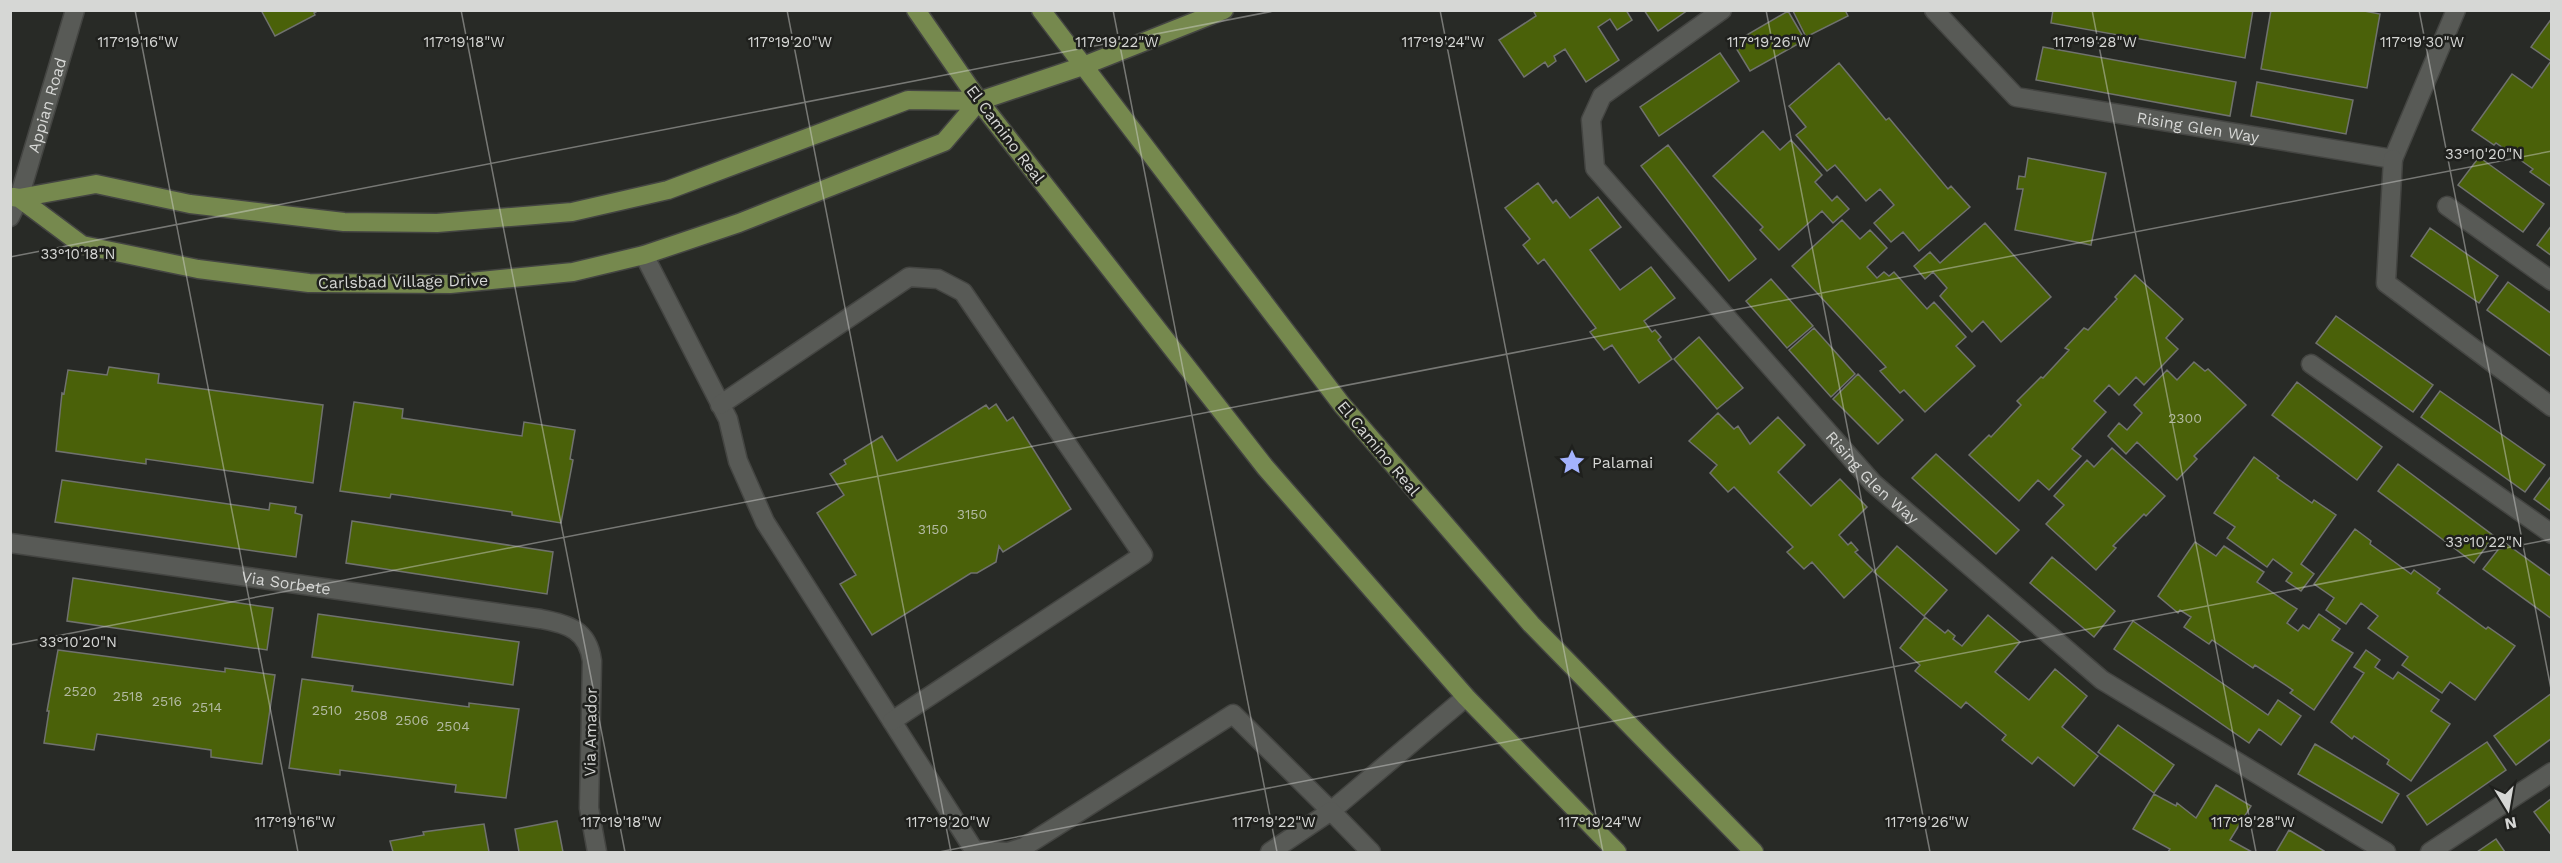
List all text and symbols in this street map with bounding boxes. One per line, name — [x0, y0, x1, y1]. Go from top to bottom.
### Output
text: 117°19'16"W — [97, 33, 179, 51]
text: 117°19'18"W — [423, 33, 505, 51]
text: 117°19'20"W — [748, 33, 832, 51]
text: 117°19'22"W — [1075, 33, 1159, 51]
text: 117°19'24"W — [1402, 33, 1484, 51]
text: 117°19'26"W — [1727, 33, 1811, 51]
text: 117°19'28"W — [2053, 33, 2137, 51]
text: 117°19'30"W — [2380, 33, 2464, 51]
street label: Appian Road — [24, 55, 70, 155]
street label: El Camino Real — [962, 81, 1049, 187]
street label: Rising Glen Way — [2135, 108, 2261, 147]
text: 33°10'20"N — [2445, 145, 2523, 163]
text: 33°10'18"N — [40, 245, 116, 263]
street label: Carlsbad Village Drive — [318, 271, 488, 292]
street label: El Camino Real — [1333, 397, 1424, 500]
house number: 2300 — [2168, 410, 2202, 426]
street label: Rising Glen Way — [1822, 427, 1923, 529]
place icon: Palamai — [1557, 447, 1587, 477]
place label: Palamai — [1592, 453, 1653, 472]
house number: 3150 — [957, 506, 987, 522]
house number: 3150 — [918, 521, 948, 537]
text: 33°10'22"N — [2445, 533, 2523, 551]
street label: Via Sorbete — [240, 567, 332, 599]
text: 33°10'20"N — [39, 633, 117, 651]
house number: 2520 — [63, 683, 97, 699]
street label: Via Amador — [580, 687, 601, 777]
house number: 2518 — [113, 688, 143, 704]
house number: 2516 — [152, 693, 182, 709]
house number: 2514 — [192, 699, 222, 715]
house number: 2510 — [312, 702, 342, 718]
house number: 2508 — [354, 707, 388, 723]
house number: 2506 — [395, 712, 429, 728]
house number: 2504 — [436, 718, 470, 734]
north arrow — [2478, 779, 2538, 839]
text: 117°19'16"W — [254, 813, 336, 831]
text: 117°19'18"W — [580, 813, 662, 831]
text: 117°19'20"W — [906, 813, 990, 831]
text: 117°19'22"W — [1232, 813, 1316, 831]
text: 117°19'24"W — [1559, 813, 1641, 831]
text: 117°19'26"W — [1885, 813, 1969, 831]
text: 117°19'28"W — [2211, 813, 2295, 831]
text: N — [2503, 813, 2518, 834]

